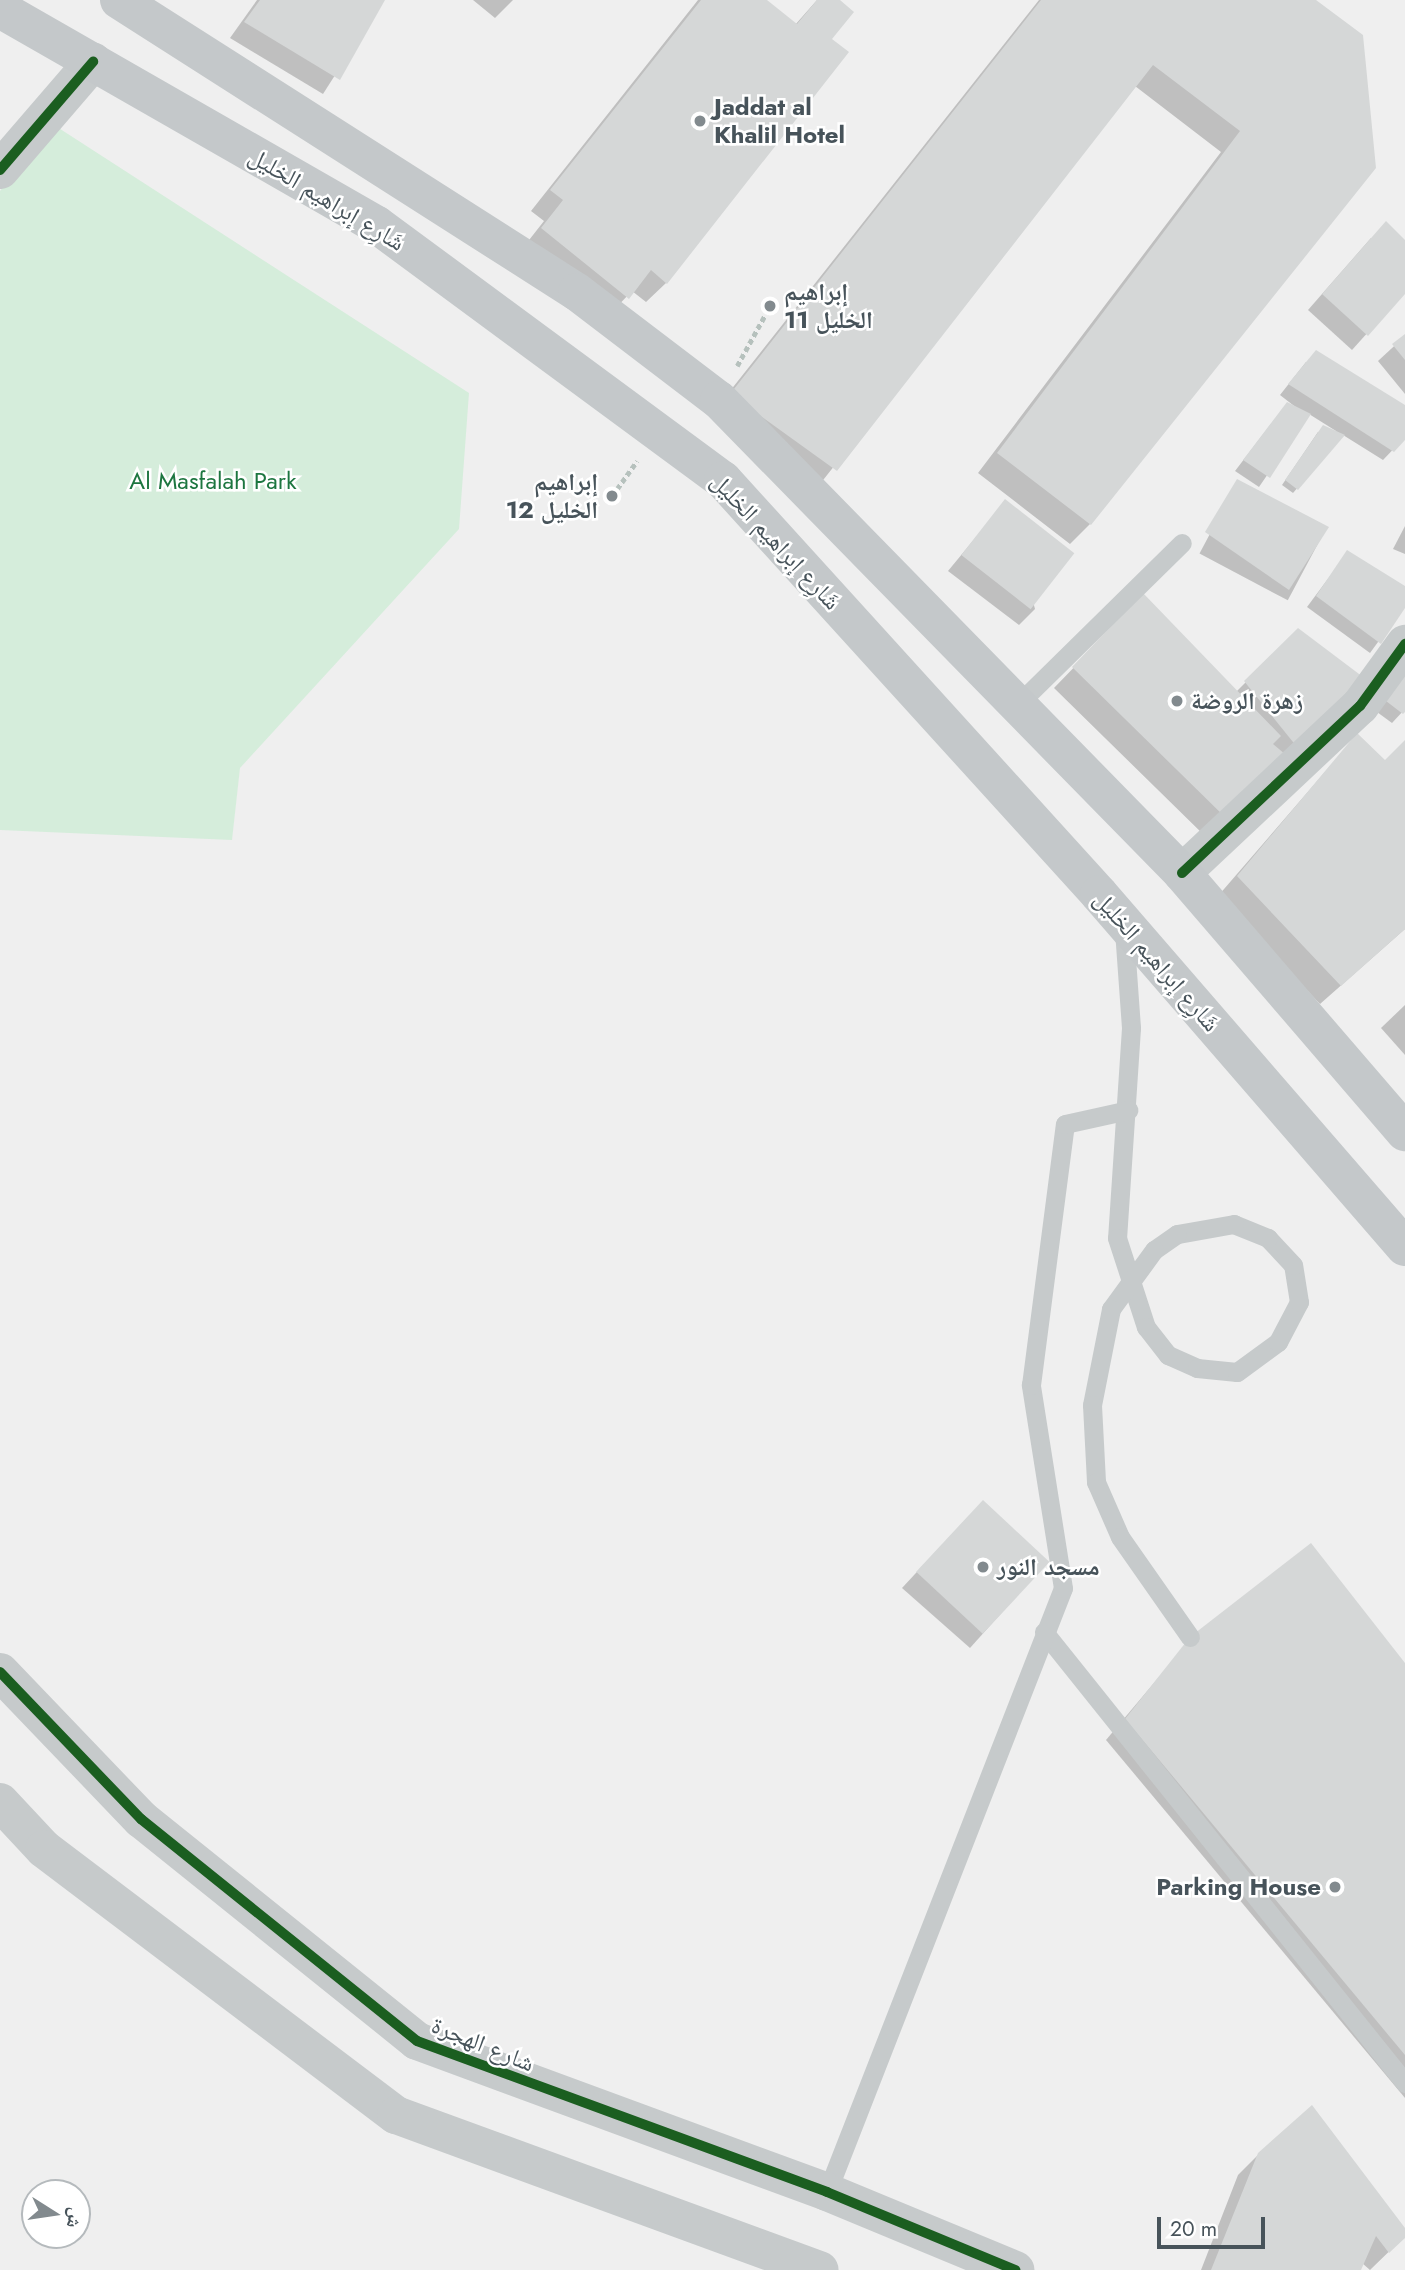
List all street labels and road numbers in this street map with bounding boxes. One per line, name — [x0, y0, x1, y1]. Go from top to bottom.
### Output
street label: شَارِع إبراهيم الخليل — [244, 141, 410, 257]
street label: شَارِع إبراهيم الخليل — [705, 467, 847, 615]
street label: شَارِع إبراهيم الخليل — [1088, 885, 1226, 1037]
street label: شارع الهجرة — [427, 2010, 539, 2078]

